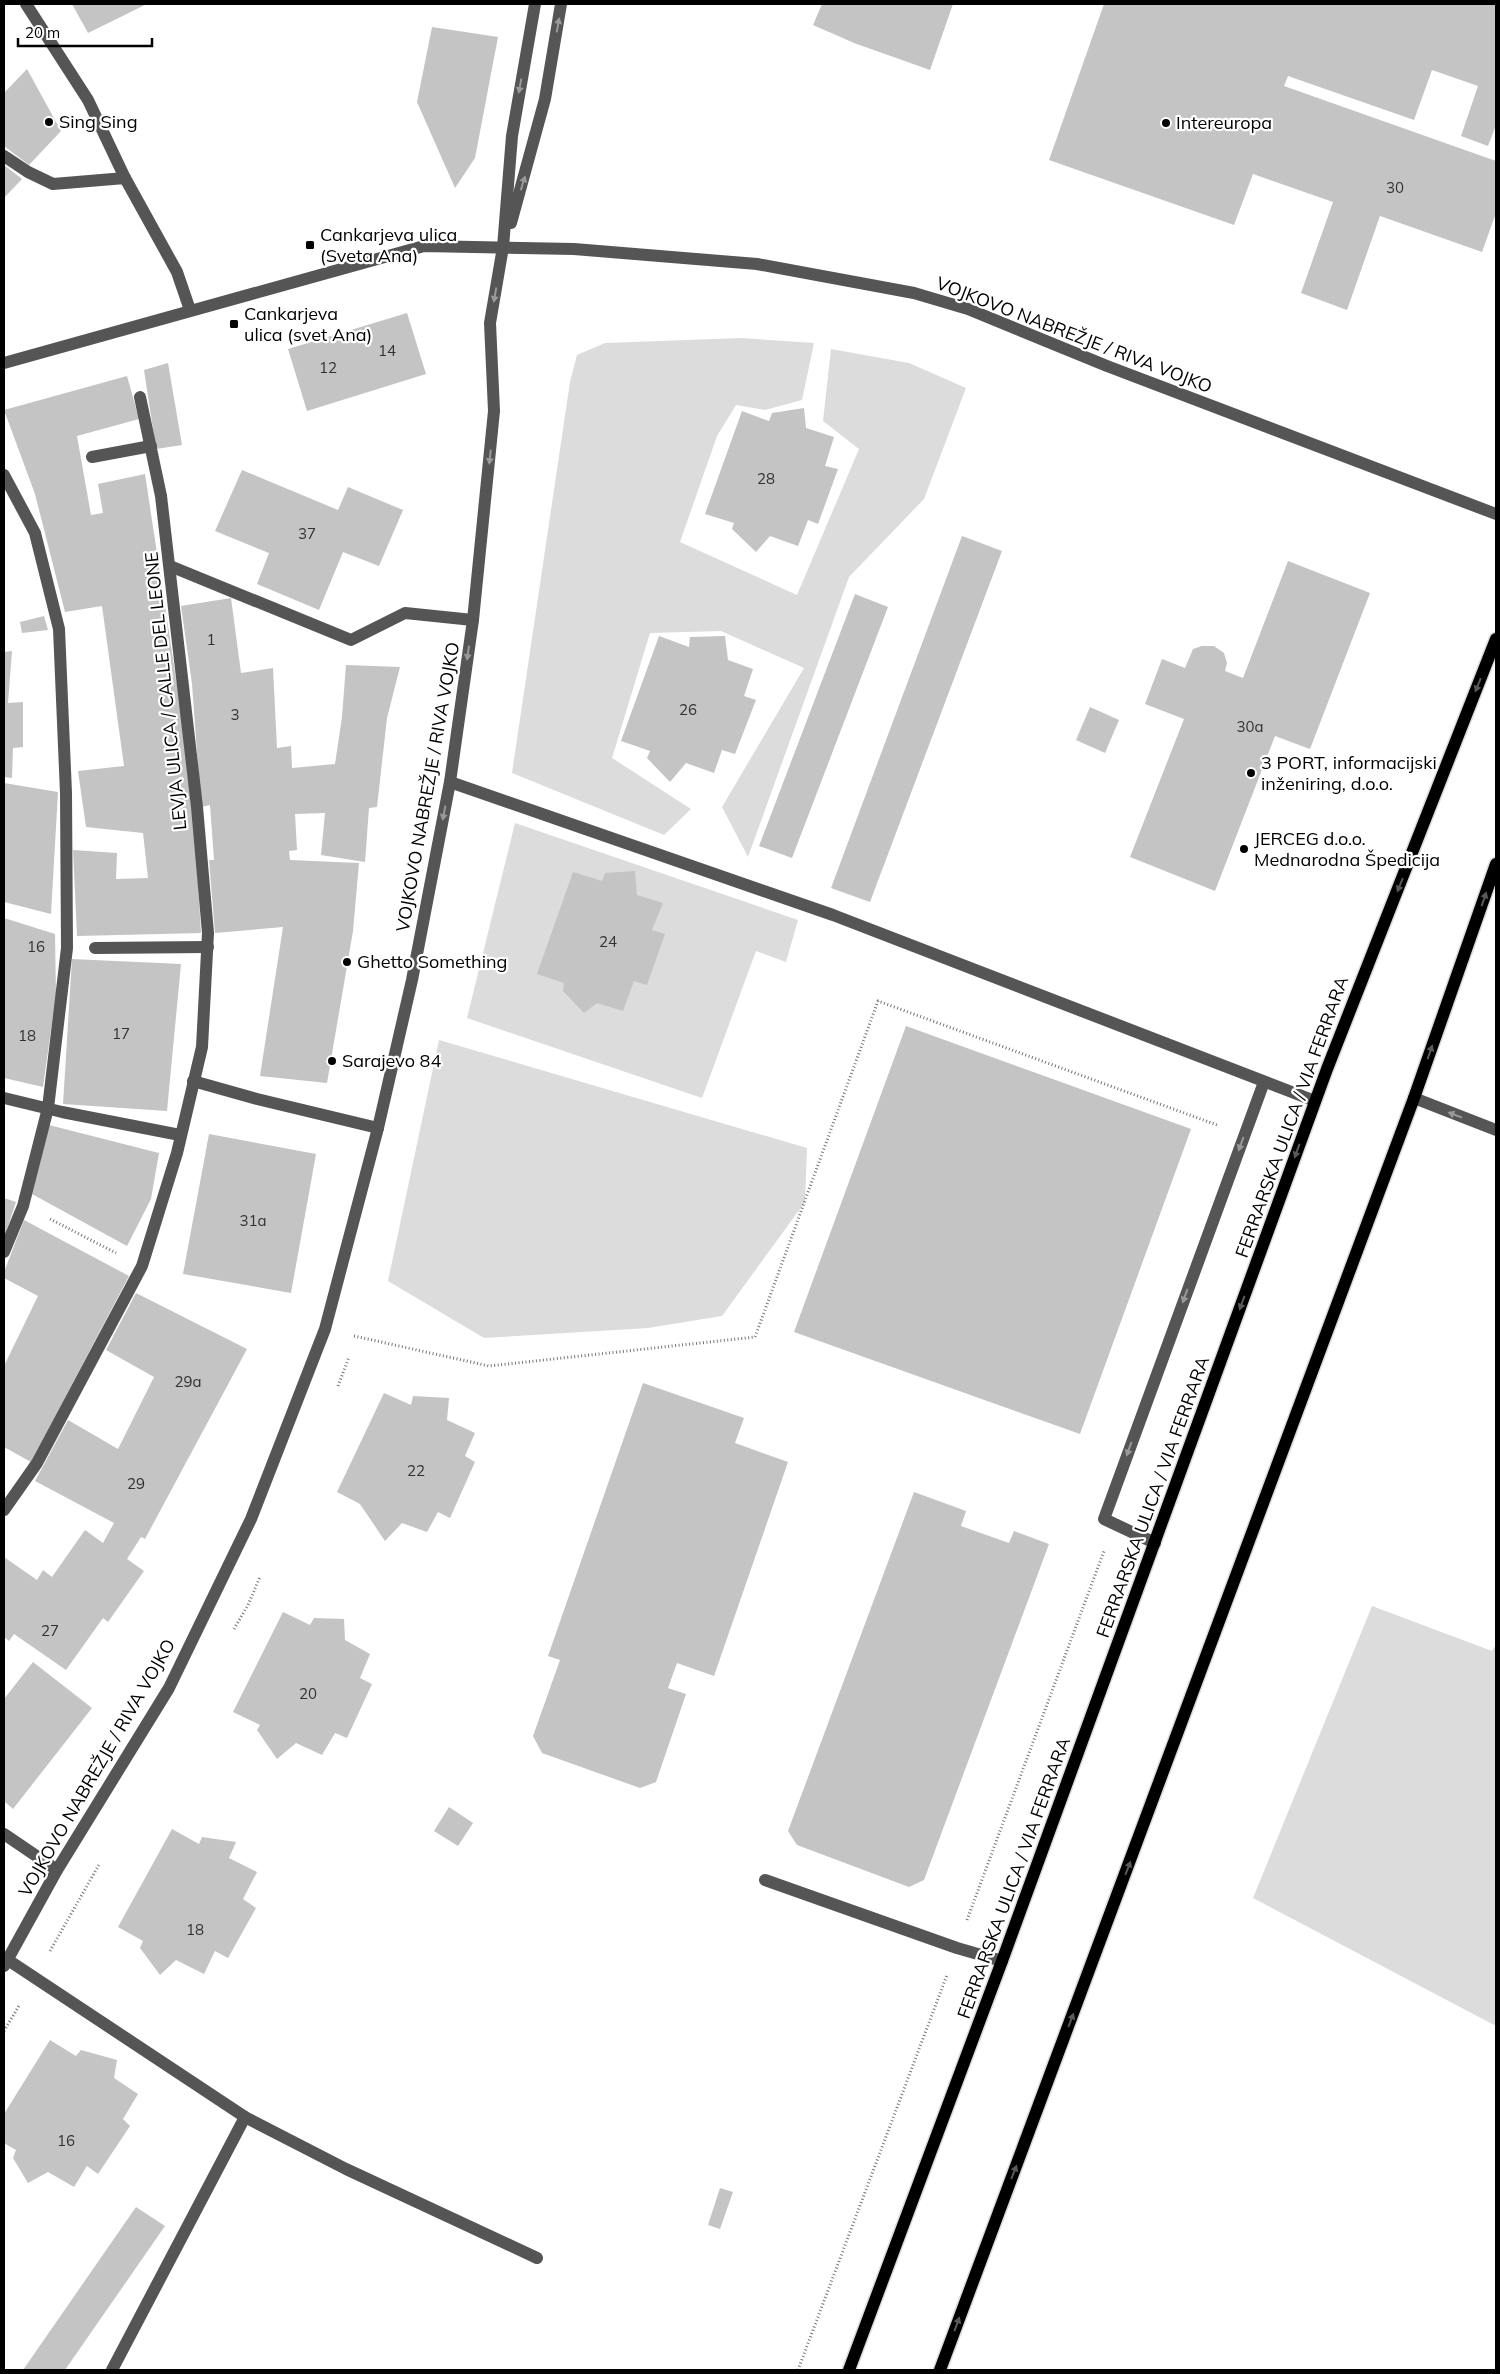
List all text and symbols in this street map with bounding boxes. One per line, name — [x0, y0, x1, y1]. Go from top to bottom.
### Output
scale bar — [18, 15, 151, 47]
one-way arrow — [554, 16, 562, 32]
text: 20 m — [25, 23, 60, 42]
one-way arrow — [516, 79, 524, 95]
place label: Sing Sing — [59, 110, 138, 133]
place label: Intereuropa — [1176, 111, 1272, 134]
marker: Sing Sing — [43, 116, 55, 128]
marker: Intereuropa — [1160, 117, 1172, 129]
one-way arrow — [519, 176, 527, 191]
house number: 30 — [1386, 178, 1404, 197]
place label: Cankarjeva ulica (Sveta Ana) — [320, 223, 457, 267]
marker: Cankarjeva ulica (Sveta Ana) — [304, 239, 316, 251]
street label: VOJKOVO NABREŽJE / RIVA VOJKO — [933, 271, 1215, 398]
one-way arrow — [491, 287, 499, 303]
place label: Cankarjeva ulica (svet Ana) — [244, 302, 372, 346]
marker: Cankarjeva ulica (svet Ana) — [228, 318, 240, 330]
house number: 14 — [378, 341, 396, 360]
house number: 12 — [319, 358, 337, 377]
one-way arrow — [486, 449, 494, 465]
house number: 28 — [757, 469, 775, 488]
house number: 37 — [298, 524, 316, 543]
street label: LEVJA ULICA / CALLE DEL LEONE — [139, 551, 192, 831]
house number: 1 — [206, 630, 216, 649]
street label: VOJKOVO NABREŽJE / RIVA VOJKO — [391, 640, 464, 934]
one-way arrow — [464, 645, 472, 661]
one-way arrow — [1474, 678, 1482, 692]
house number: 26 — [679, 700, 697, 719]
house number: 3 — [230, 705, 240, 724]
house number: 30a — [1236, 717, 1264, 736]
place label: 3 PORT, informacijski inženiring, d.o.o. — [1261, 751, 1437, 795]
marker: 3 PORT, informacijski inženiring, d.o.o. — [1245, 767, 1257, 779]
one-way arrow — [439, 806, 447, 822]
place label: JERCEG d.o.o. Mednarodna Špedicija — [1254, 827, 1440, 871]
marker: JERCEG d.o.o. Mednarodna Špedicija — [1238, 843, 1250, 855]
one-way arrow — [1395, 878, 1403, 892]
one-way arrow — [1480, 891, 1488, 906]
house number: 24 — [599, 932, 617, 951]
house number: 16 — [27, 937, 45, 956]
place label: Ghetto Something — [357, 950, 507, 973]
marker: Ghetto Something — [341, 956, 353, 968]
street label: FERRARSKA ULICA / VIA FERRARA — [1230, 973, 1353, 1261]
house number: 17 — [112, 1024, 130, 1043]
house number: 18 — [18, 1026, 36, 1045]
one-way arrow — [1426, 1044, 1434, 1059]
place label: Sarajevo 84 — [342, 1049, 441, 1072]
marker: Sarajevo 84 — [326, 1055, 338, 1067]
one-way arrow — [1448, 1110, 1462, 1118]
one-way arrow — [1237, 1137, 1245, 1152]
one-way arrow — [1293, 1143, 1300, 1158]
house number: 31a — [239, 1211, 267, 1230]
one-way arrow — [1181, 1289, 1188, 1304]
one-way arrow — [1238, 1296, 1245, 1311]
street label: FERRARSKA ULICA / VIA FERRARA — [1091, 1353, 1214, 1641]
house number: 29a — [174, 1372, 202, 1391]
one-way arrow — [1125, 1442, 1133, 1457]
house number: 22 — [407, 1461, 425, 1480]
house number: 29 — [127, 1474, 145, 1493]
house number: 27 — [41, 1621, 59, 1640]
street label: VOJKOVO NABREŽJE / RIVA VOJKO — [13, 1635, 180, 1901]
house number: 20 — [299, 1684, 317, 1703]
street label: FERRARSKA ULICA / VIA FERRARA — [952, 1734, 1075, 2022]
one-way arrow — [1124, 1860, 1132, 1875]
house number: 18 — [186, 1920, 204, 1939]
one-way arrow — [1067, 2012, 1075, 2027]
house number: 16 — [57, 2131, 75, 2150]
one-way arrow — [1010, 2164, 1018, 2179]
one-way arrow — [954, 2317, 961, 2332]

